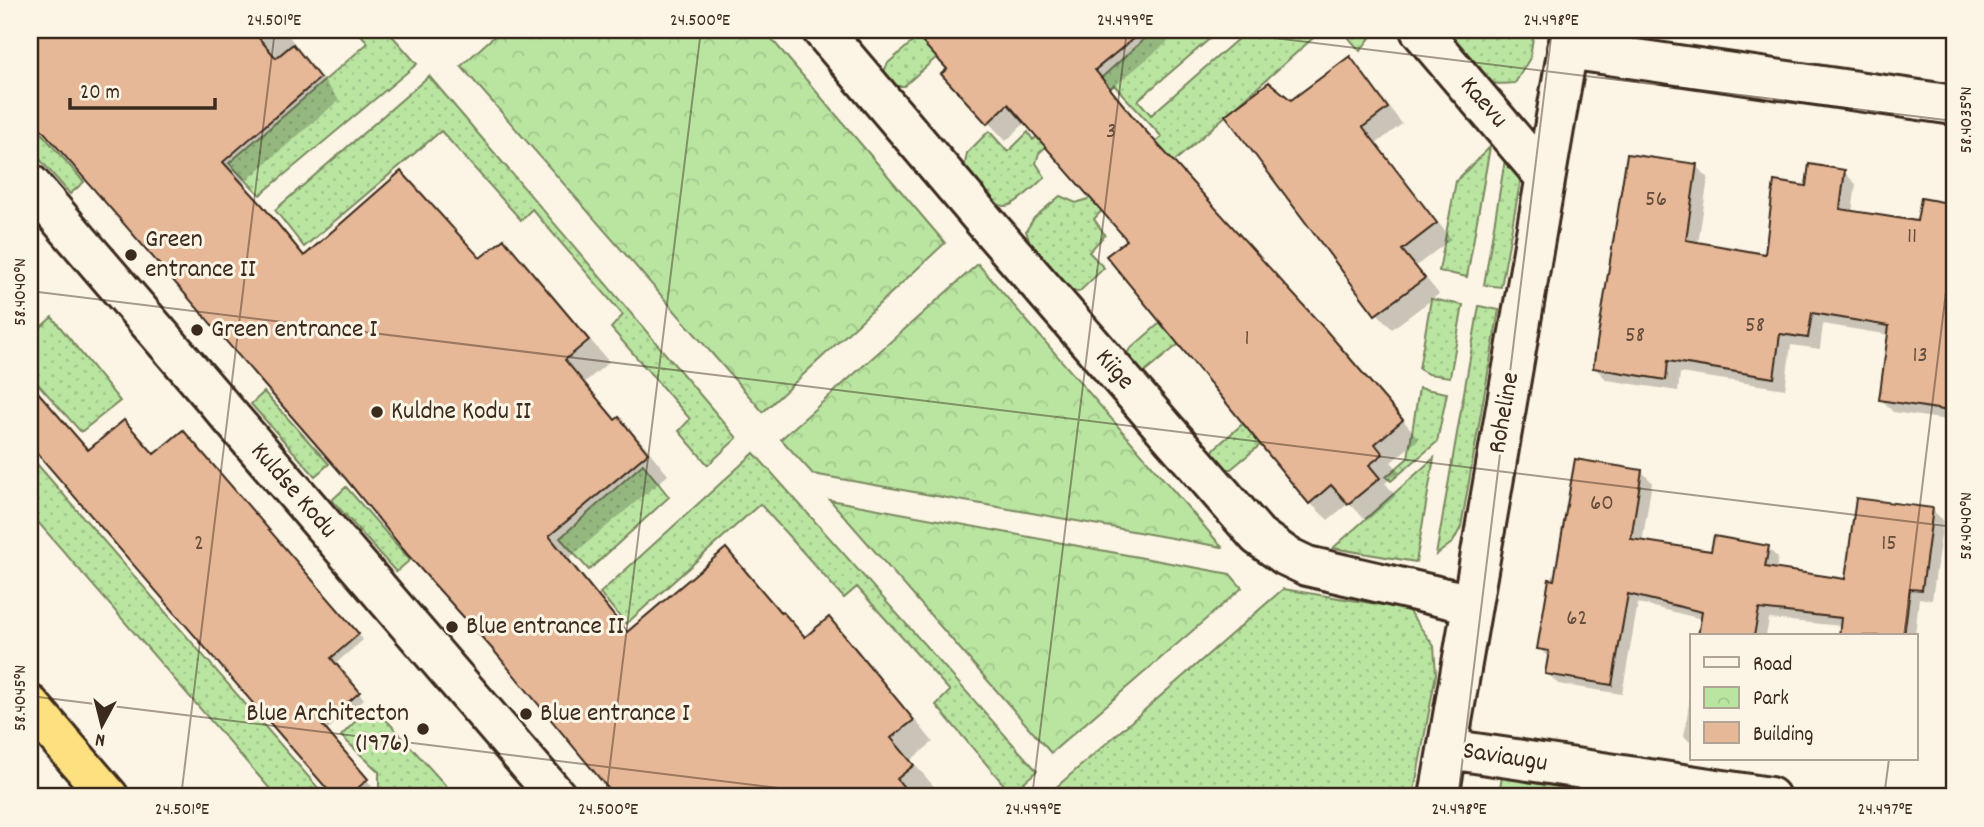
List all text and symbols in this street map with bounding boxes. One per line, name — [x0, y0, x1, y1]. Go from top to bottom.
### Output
text: 24.501°E — [247, 9, 301, 34]
text: 24.500°E — [670, 9, 730, 34]
text: 24.499°E — [1097, 9, 1153, 34]
text: 24.498°E — [1523, 9, 1579, 34]
scale bar — [70, 66, 215, 110]
street label: Kaevu — [1450, 69, 1516, 137]
text: 20 m — [80, 79, 120, 109]
text: 58.4035°N — [1955, 87, 1980, 153]
house number: 3 — [1106, 116, 1116, 149]
house number: 56 — [1645, 184, 1667, 217]
house number: 11 — [1907, 221, 1917, 254]
place label: Green entrance II — [145, 222, 256, 289]
marker: Green entrance II — [123, 247, 139, 263]
text: 58.4040°N — [9, 258, 34, 326]
house number: 58 — [1745, 310, 1765, 343]
place label: Green entrance I — [211, 312, 377, 349]
house number: 58 — [1625, 320, 1645, 353]
marker: Green entrance I — [189, 322, 205, 338]
house number: 1 — [1244, 323, 1250, 356]
house number: 13 — [1912, 340, 1928, 373]
street label: Kiige — [1085, 341, 1143, 399]
street label: Roheline — [1480, 369, 1530, 457]
place label: Kuldne Kodu II — [391, 394, 531, 431]
marker: Kuldne Kodu II — [369, 404, 385, 420]
street label: Kuldse Kodu — [241, 435, 345, 547]
house number: 60 — [1590, 488, 1614, 521]
text: 58.4040°N — [1955, 492, 1980, 560]
house number: 2 — [194, 528, 204, 561]
house number: 15 — [1881, 528, 1897, 561]
house number: 62 — [1566, 603, 1588, 636]
place label: Blue entrance II — [466, 609, 624, 646]
marker: Blue entrance II — [444, 619, 460, 635]
legend — [1690, 634, 1918, 760]
text: Road — [1753, 651, 1792, 681]
text: 58.4045°N — [9, 665, 34, 731]
text: Park — [1753, 685, 1789, 715]
north arrow — [66, 690, 136, 760]
place label: Blue Architecton (1976) — [246, 696, 409, 763]
place label: Blue entrance I — [540, 696, 690, 733]
marker: Blue entrance I — [518, 706, 534, 722]
marker: Blue Architecton (1976) — [415, 721, 431, 737]
text: Building — [1753, 721, 1813, 751]
text: N — [94, 724, 107, 752]
street label: Saviaugu — [1460, 733, 1550, 783]
text: 24.501°E — [155, 798, 209, 823]
text: 24.500°E — [578, 798, 638, 823]
text: 24.499°E — [1005, 798, 1061, 823]
text: 24.498°E — [1431, 798, 1487, 823]
text: 24.497°E — [1858, 798, 1912, 823]

